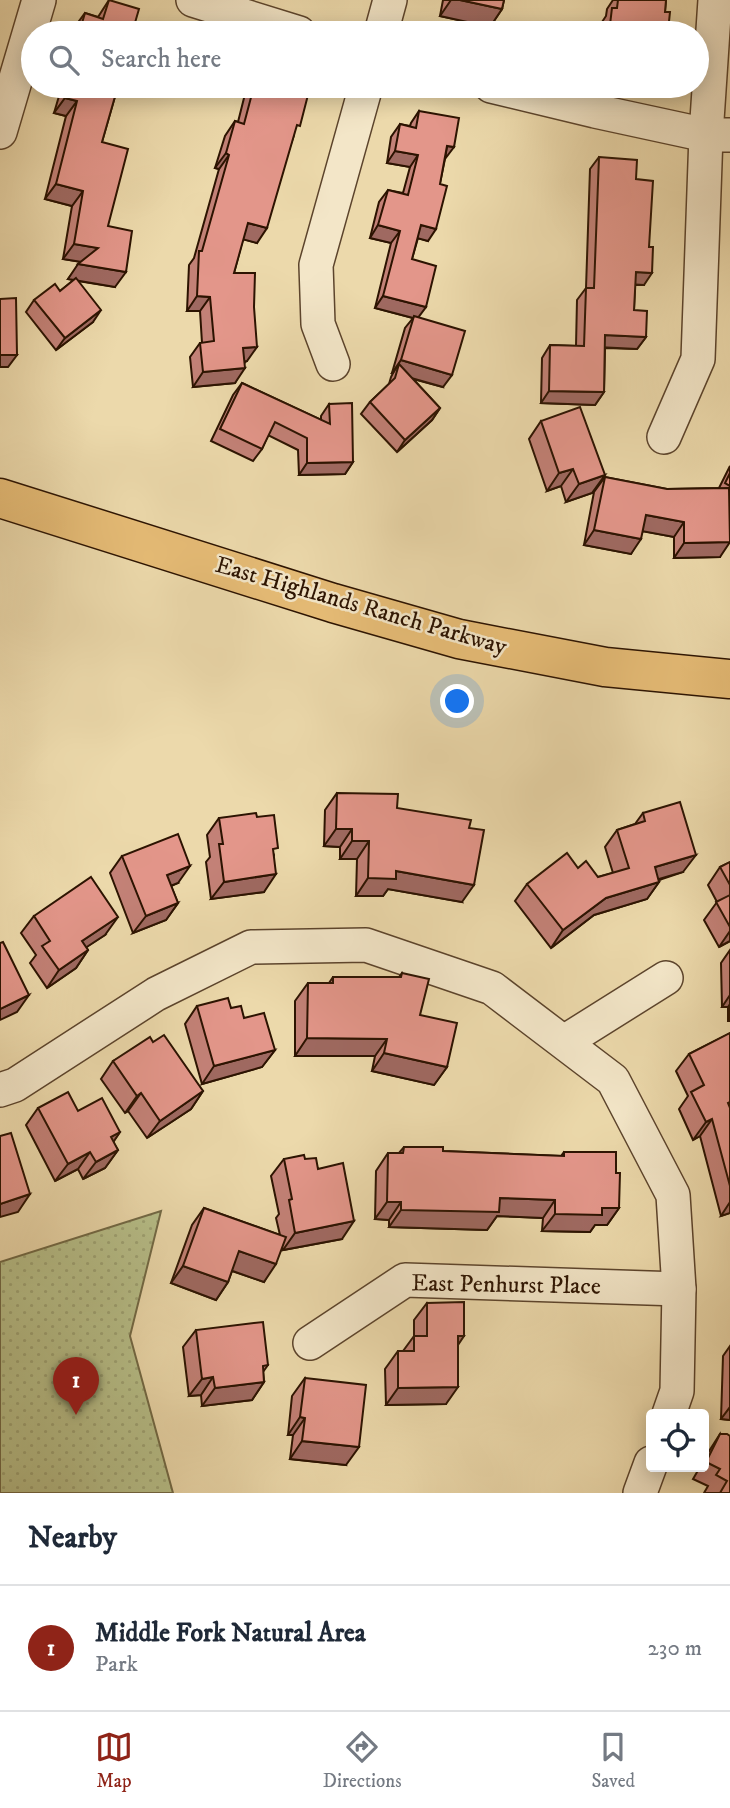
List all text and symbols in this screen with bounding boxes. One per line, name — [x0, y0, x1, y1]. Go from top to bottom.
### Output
search box — [21, 21, 709, 98]
icon: search — [45, 41, 83, 79]
text: Search here — [101, 43, 221, 76]
street label: East Highlands Ranch Parkway — [212, 550, 511, 662]
your location — [440, 684, 474, 718]
street label: East Penhurst Place — [411, 1268, 601, 1302]
pin: 1 — [53, 1357, 99, 1415]
map controls — [646, 1409, 709, 1472]
button: locate — [646, 1409, 709, 1472]
text: Nearby — [28, 1520, 117, 1557]
text: Middle Fork Natural Area — [95, 1617, 366, 1650]
text: 1 — [47, 1634, 55, 1663]
text: 230 m — [648, 1634, 702, 1663]
text: Park — [95, 1650, 138, 1679]
tab: Map — [95, 1728, 133, 1793]
tab: Directions — [323, 1728, 402, 1793]
tab: Saved — [591, 1728, 635, 1793]

